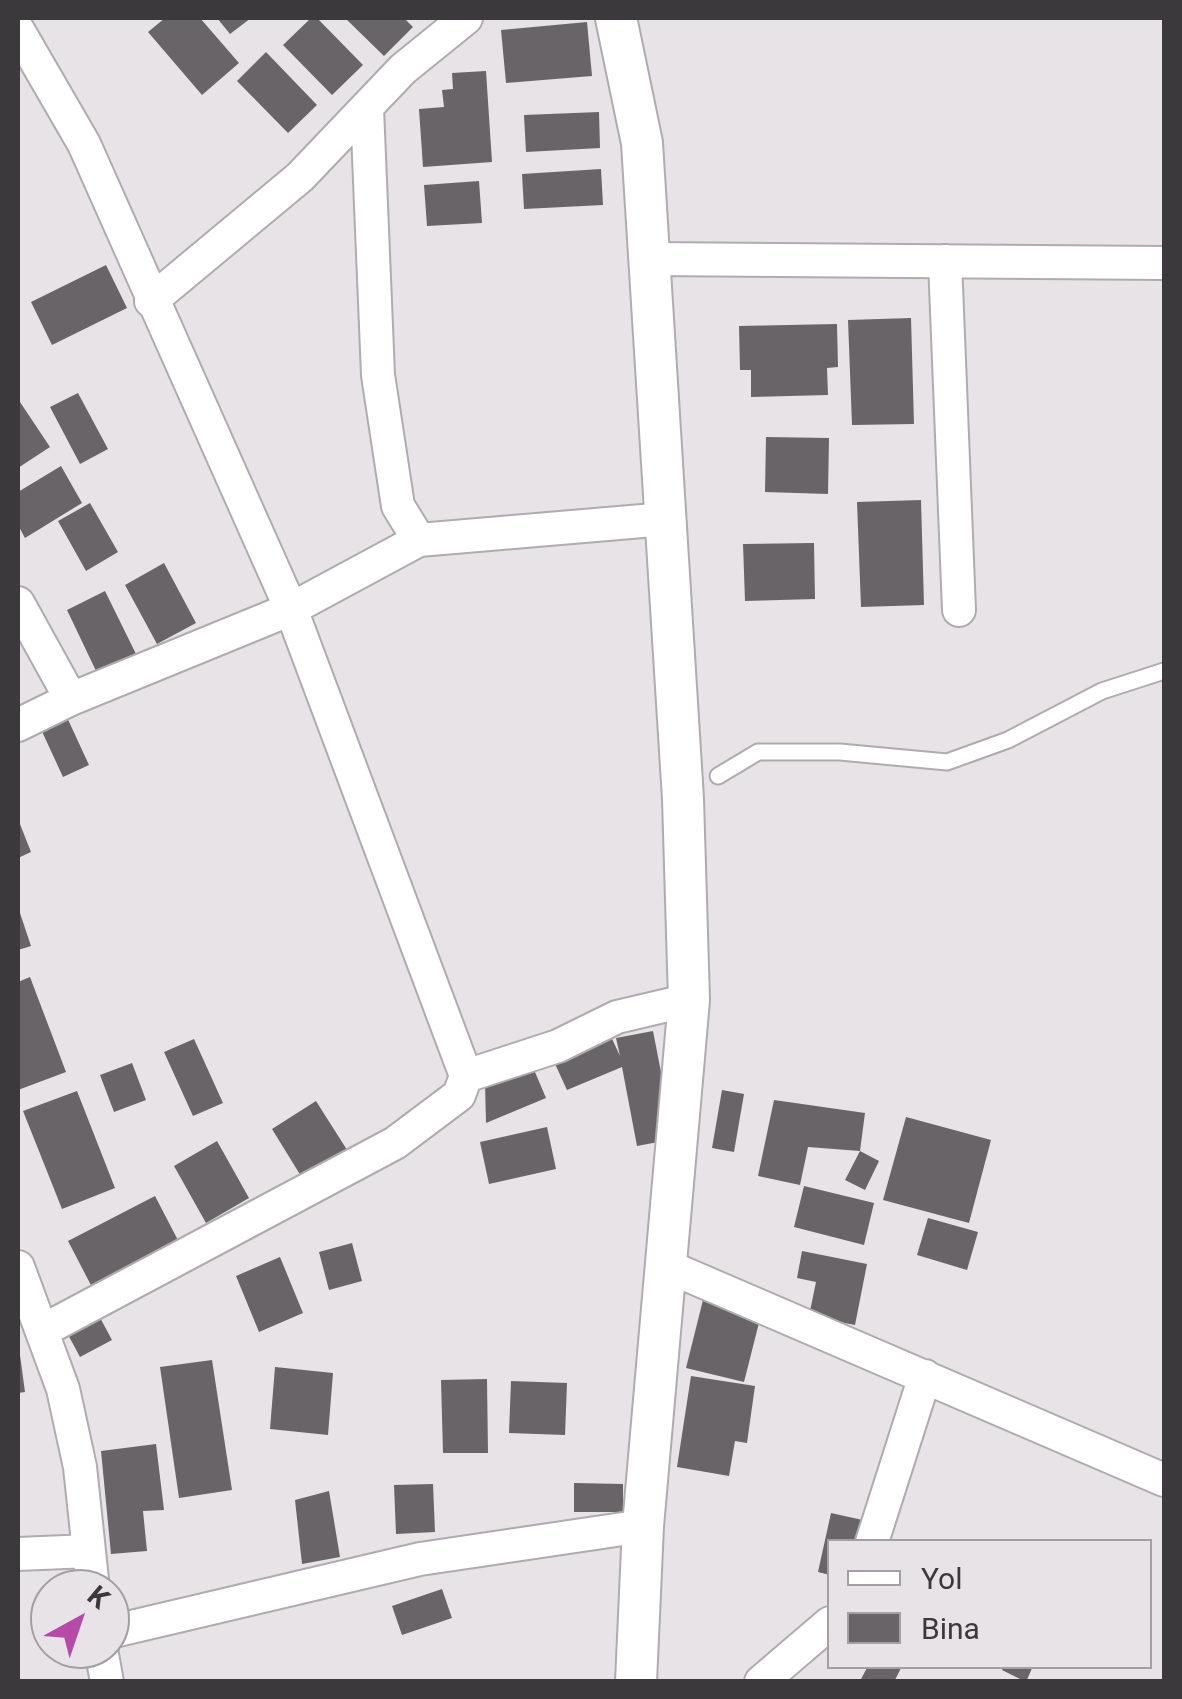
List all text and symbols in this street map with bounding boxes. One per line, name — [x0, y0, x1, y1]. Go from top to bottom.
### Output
legend — [827, 1539, 1152, 1669]
text: Yol — [921, 1561, 962, 1596]
north arrow — [30, 1569, 130, 1669]
text: K — [81, 1579, 116, 1616]
text: Bina — [921, 1611, 980, 1646]

